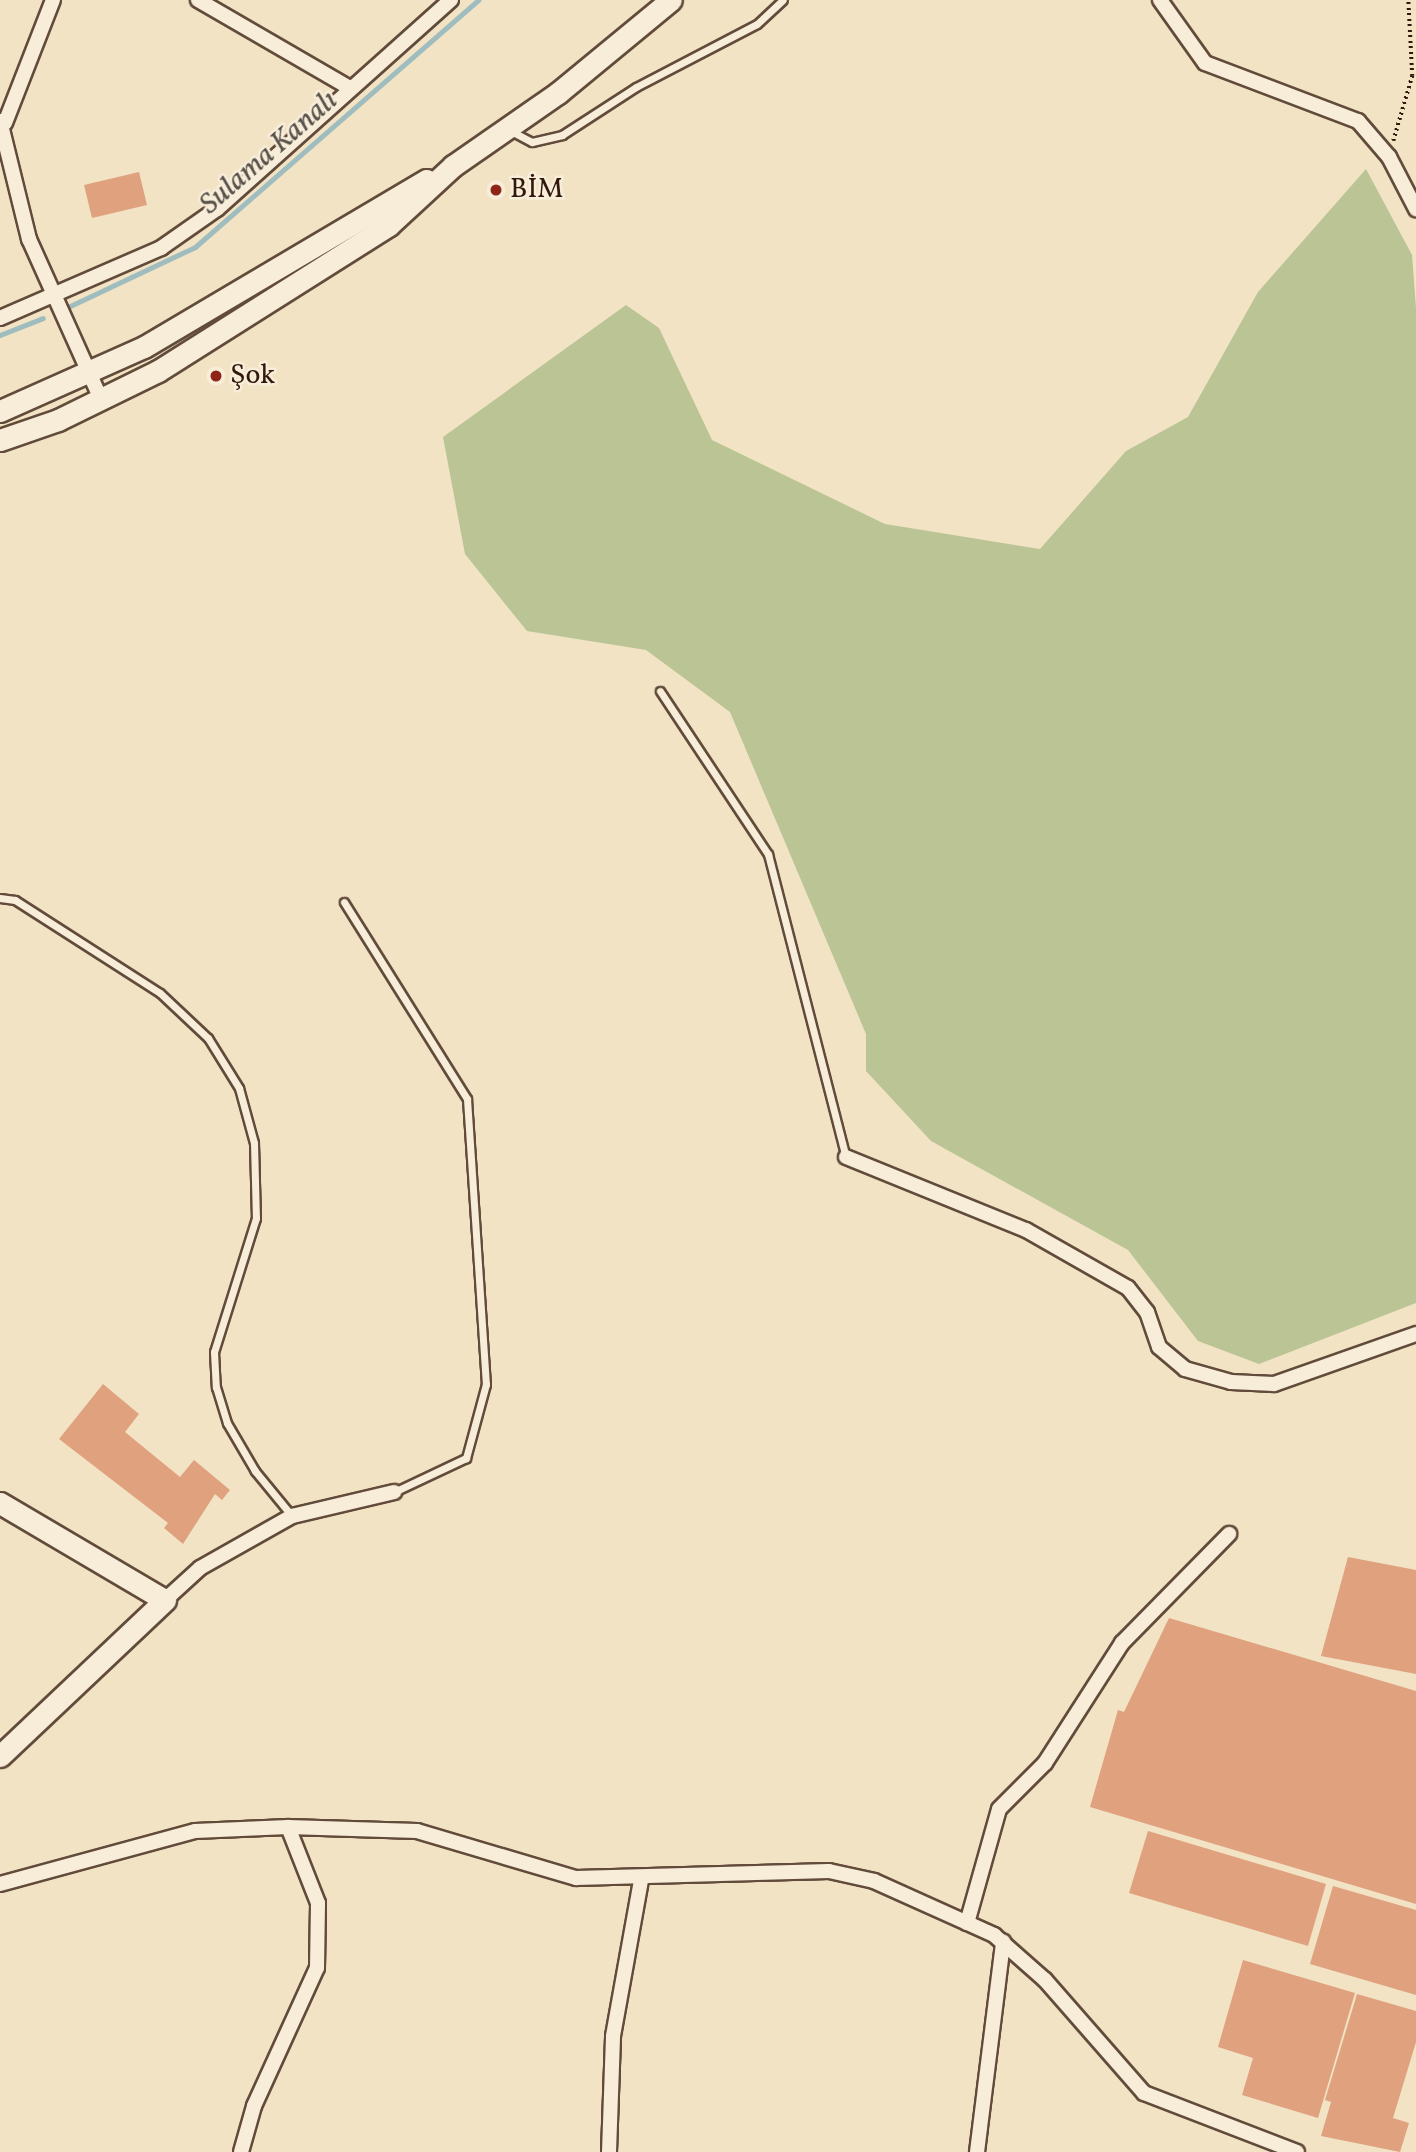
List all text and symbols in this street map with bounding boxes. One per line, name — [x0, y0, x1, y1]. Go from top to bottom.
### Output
water label: Sulama Kanalı — [193, 83, 345, 223]
place label: BİM — [510, 173, 563, 207]
marker: BİM — [488, 182, 504, 198]
place label: Şok — [230, 359, 275, 393]
marker: Şok — [208, 368, 224, 384]

